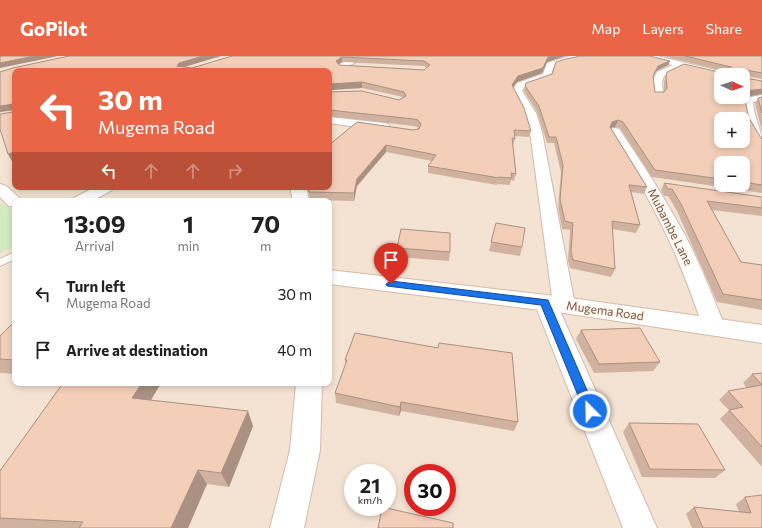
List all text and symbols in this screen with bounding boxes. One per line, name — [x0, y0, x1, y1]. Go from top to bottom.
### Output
text: GoPilot — [20, 17, 87, 40]
text: Map — [592, 20, 620, 37]
text: Layers — [642, 20, 684, 37]
text: Share — [706, 20, 742, 37]
north arrow — [714, 68, 750, 104]
map controls — [714, 68, 750, 192]
text: 30 m — [98, 82, 163, 116]
icon: left — [32, 84, 84, 136]
button: + — [714, 112, 750, 148]
text: Mugema Road — [98, 116, 215, 138]
button: − — [714, 156, 750, 192]
icon: left — [98, 160, 120, 182]
icon: ahead — [140, 160, 162, 182]
icon: ahead — [182, 160, 204, 182]
icon: right — [224, 160, 246, 182]
street label: Mubambe Lane — [646, 186, 696, 267]
text: 13:09 — [64, 209, 126, 238]
text: 1 — [183, 209, 194, 238]
text: 70 — [251, 209, 280, 238]
text: Arrival — [75, 238, 114, 254]
text: min — [177, 238, 200, 254]
text: m — [260, 238, 271, 254]
pin — [374, 243, 408, 284]
icon: arrive — [380, 249, 402, 271]
text: Turn left — [66, 277, 125, 295]
icon: left — [32, 283, 54, 305]
text: 30 m — [278, 285, 312, 303]
text: Mugema Road — [66, 295, 150, 311]
street label: Mugema Road — [566, 298, 645, 322]
icon: arrive — [32, 339, 54, 361]
text: Arrive at destination — [66, 341, 208, 359]
text: 40 m — [277, 341, 312, 359]
position arrow — [569, 390, 611, 432]
speed limit sign: 30 — [404, 464, 456, 516]
text: 21 — [360, 473, 380, 497]
text: km/h — [358, 494, 382, 506]

